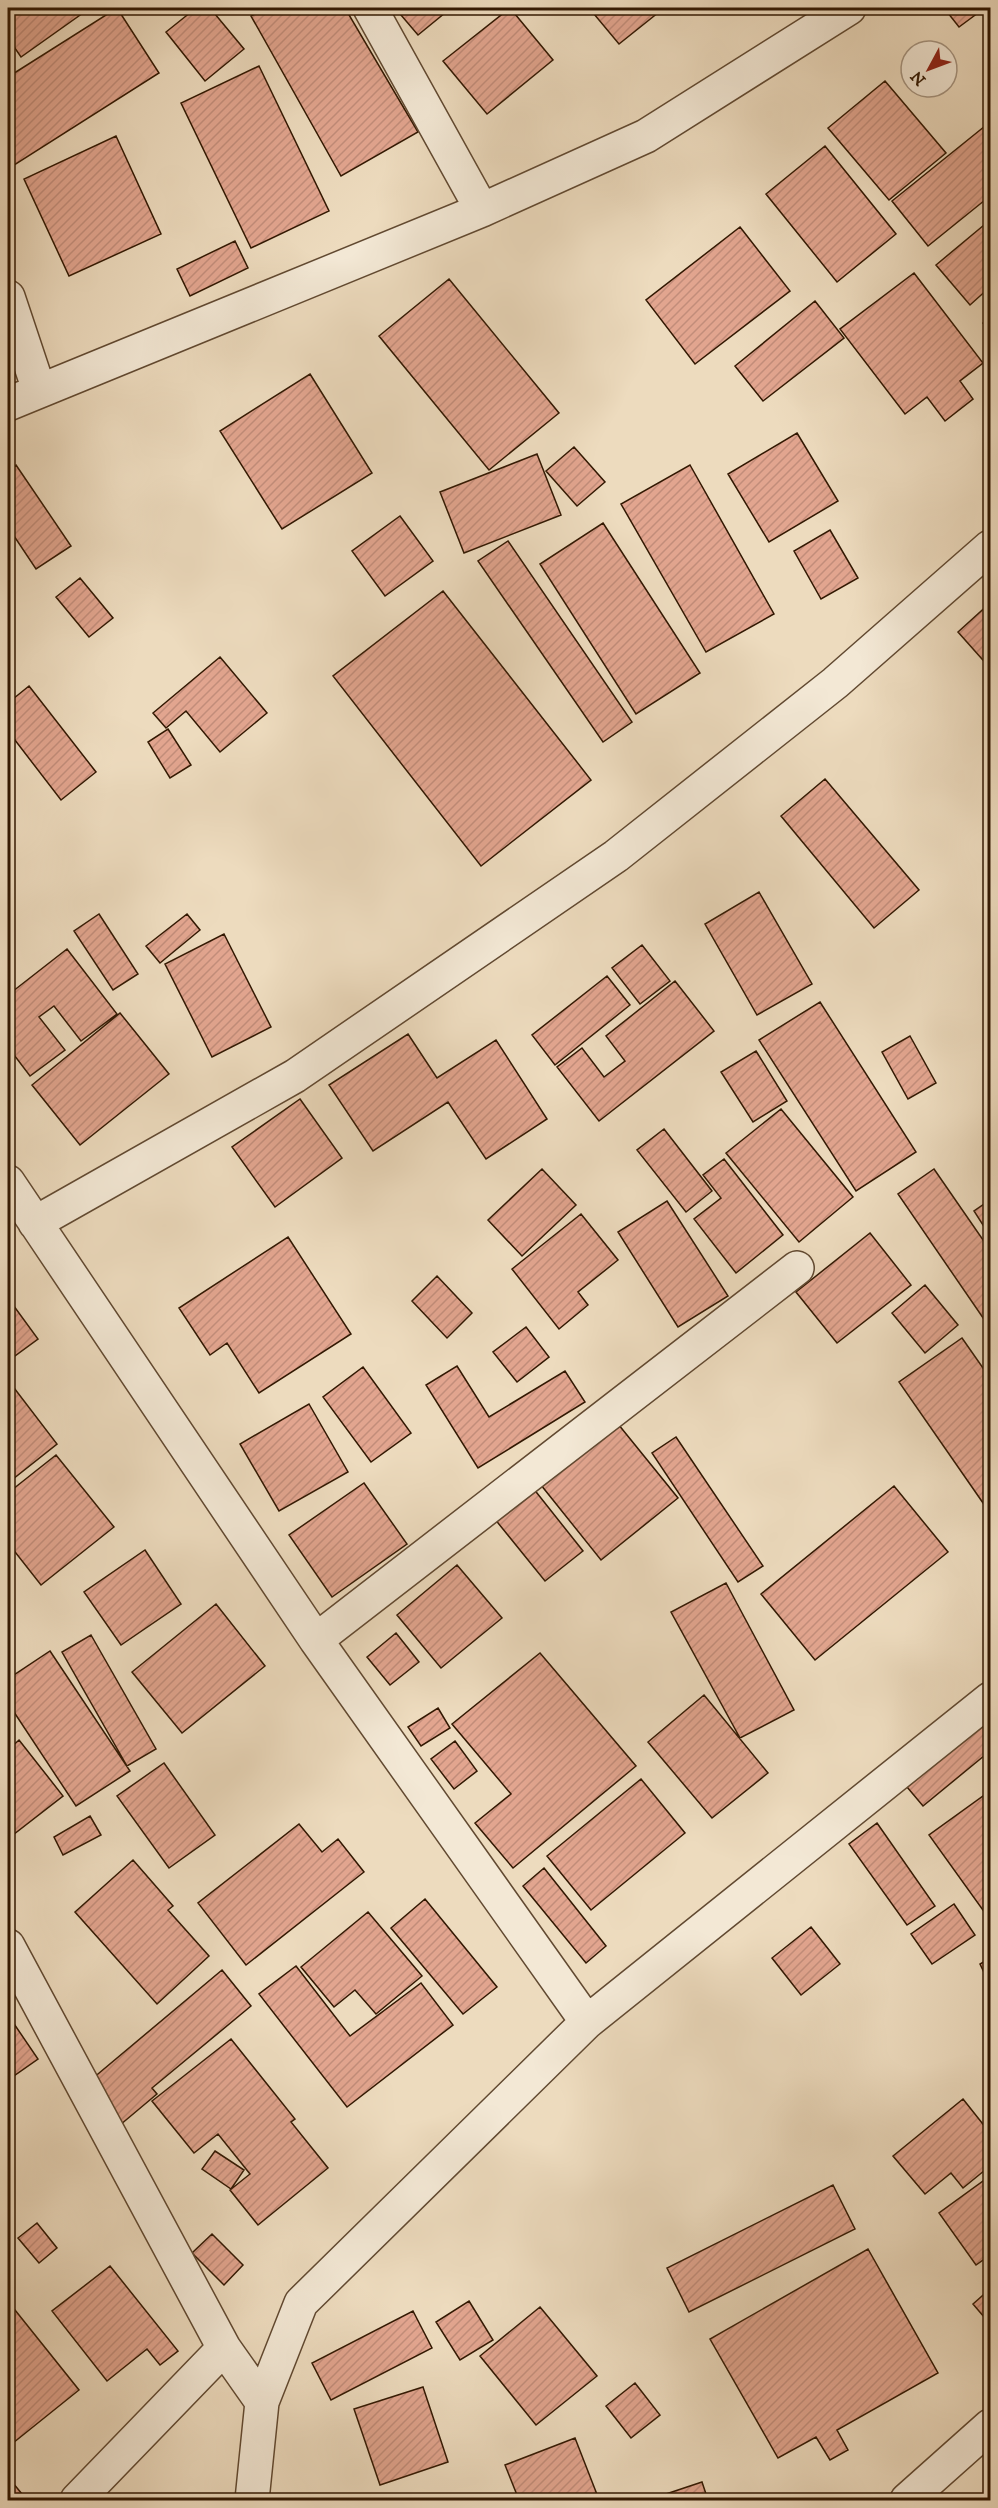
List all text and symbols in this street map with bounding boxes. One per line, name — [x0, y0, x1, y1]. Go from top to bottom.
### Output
north arrow — [899, 39, 959, 99]
text: N — [907, 67, 930, 90]

